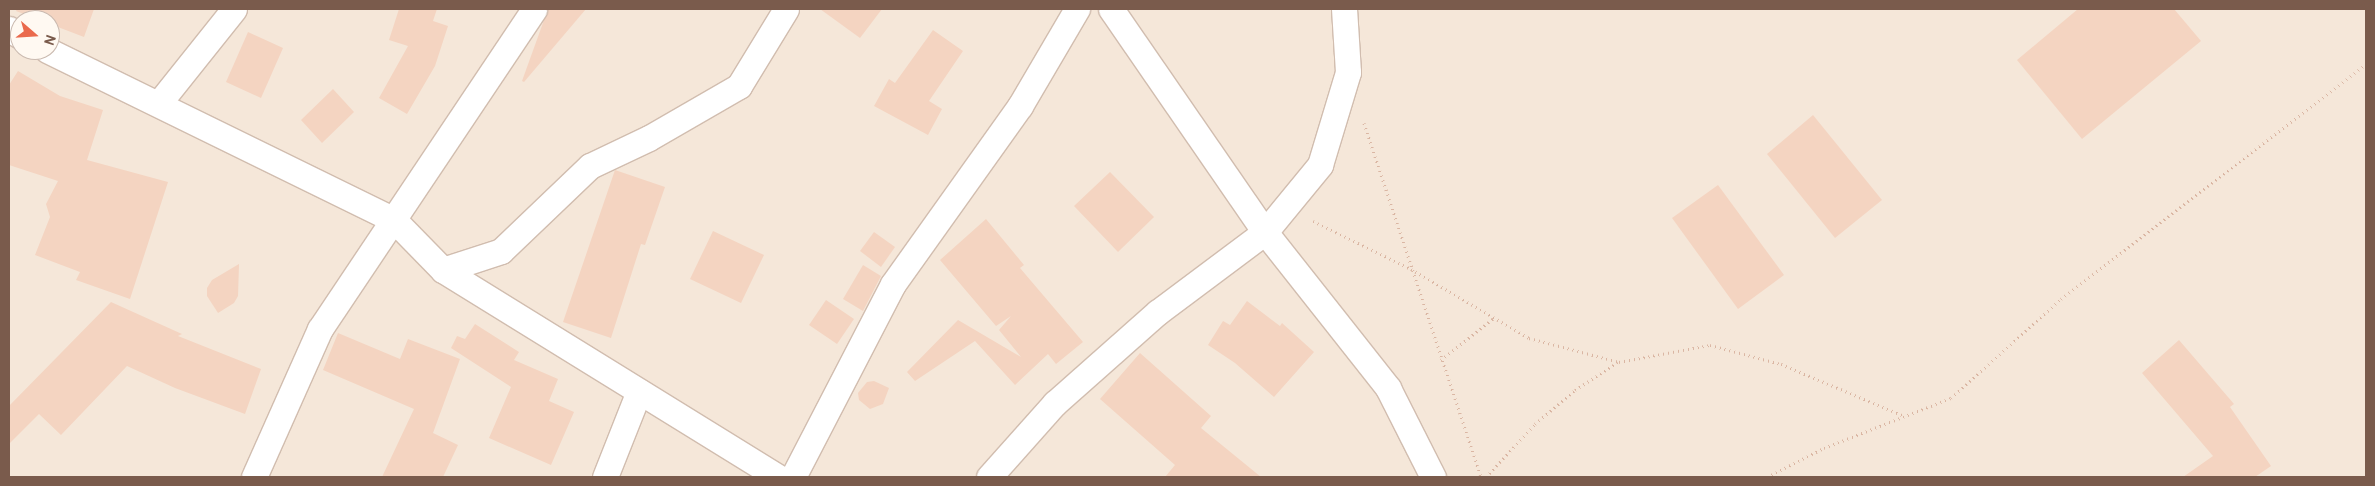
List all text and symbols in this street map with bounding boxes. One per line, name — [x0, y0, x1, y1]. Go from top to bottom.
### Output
north arrow — [10, 10, 60, 60]
text: N — [39, 32, 58, 47]

